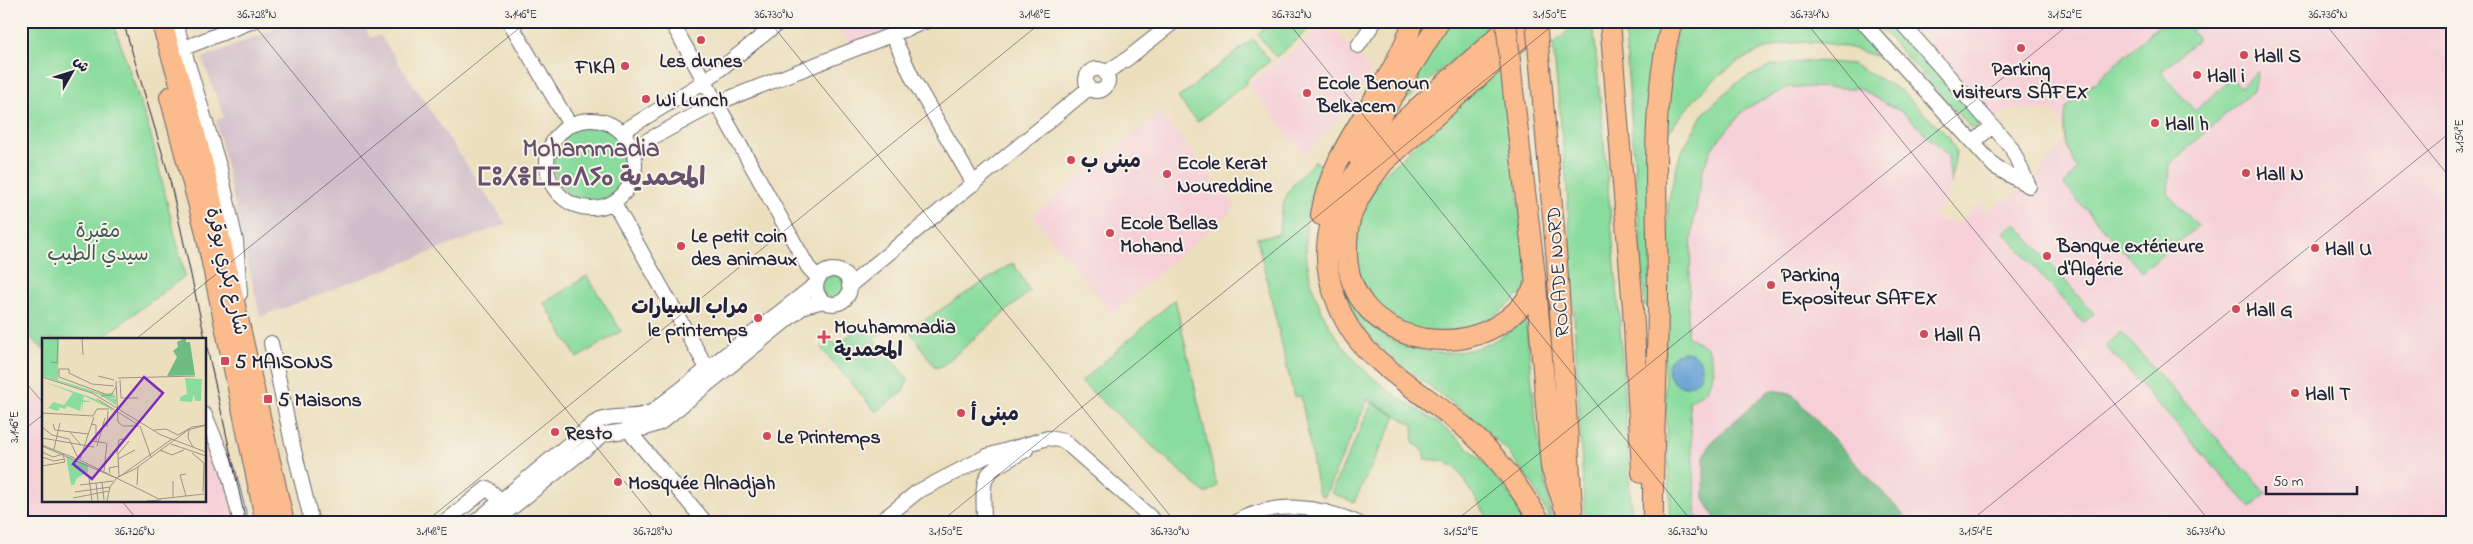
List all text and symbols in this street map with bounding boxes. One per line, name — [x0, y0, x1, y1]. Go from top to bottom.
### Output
text: 36.728°N — [237, 6, 277, 24]
text: 3.146°E — [505, 6, 537, 24]
text: 36.730°N — [754, 6, 794, 24]
text: 3.148°E — [1019, 6, 1051, 24]
text: 36.732°N — [1272, 6, 1312, 24]
text: 3.150°E — [1533, 6, 1567, 24]
text: 36.734°N — [1791, 6, 1829, 24]
text: 3.152°E — [2048, 6, 2082, 24]
text: 36.736°N — [2308, 6, 2348, 24]
marker: Les dunes — [695, 34, 707, 46]
marker: Parking visiteurs SAFEX — [2015, 42, 2027, 54]
place label: Hall S — [2254, 43, 2301, 72]
north arrow — [48, 48, 98, 98]
place label: Les dunes — [659, 48, 743, 77]
marker: Hall S — [2238, 49, 2250, 61]
text: ش — [68, 52, 94, 77]
place label: FIKA — [574, 54, 615, 83]
place label: Parking visiteurs SAFEX — [1952, 56, 2089, 108]
marker: FIKA — [619, 60, 631, 72]
place label: Hall i — [2207, 63, 2245, 92]
marker: Hall i — [2191, 69, 2203, 81]
place label: Ecole Benoun Belkacem — [1316, 70, 1429, 122]
place label: Wi Lunch — [656, 87, 728, 116]
marker: Ecole Benoun Belkacem — [1301, 87, 1313, 99]
marker: Wi Lunch — [640, 93, 652, 105]
place label: Hall h — [2165, 111, 2209, 140]
marker: Hall h — [2149, 117, 2161, 129]
text: 3.154°E — [2451, 119, 2469, 153]
district label: Mohammadia ⵎⵓⵃⴻⵎⵎⴰⴷⵢⴰ المحمدية — [477, 132, 705, 197]
place label: مبنى ب — [1081, 148, 1141, 177]
place label: Ecole Kerat Noureddine — [1177, 150, 1273, 202]
marker: مبنى ب — [1065, 154, 1077, 166]
place label: Hall N — [2256, 161, 2304, 190]
marker: Hall N — [2240, 167, 2252, 179]
marker: Ecole Kerat Noureddine — [1161, 168, 1173, 180]
street label: شارع بكري بوقرة — [197, 205, 254, 338]
street label: ROCADE NORD — [1540, 206, 1579, 338]
place label: Ecole Bellas Mohand — [1120, 210, 1218, 262]
park label: مقبرة سيدي الطيب — [47, 218, 149, 270]
place label: Le petit coin des animaux — [691, 223, 797, 275]
marker: Ecole Bellas Mohand — [1104, 227, 1116, 239]
place label: Banque extérieure d'Algérie — [2056, 233, 2205, 286]
place label: Hall U — [2325, 236, 2372, 265]
marker: Le petit coin des animaux — [675, 240, 687, 252]
marker: Hall U — [2309, 242, 2321, 254]
marker: Banque extérieure d'Algérie — [2041, 250, 2053, 262]
place label: Parking Expositeur SAFEX — [1781, 262, 1938, 314]
marker: Parking Expositeur SAFEX — [1765, 279, 1777, 291]
place label: مراب السيارات le printemps — [631, 294, 748, 346]
place label: Hall G — [2246, 297, 2293, 326]
marker: Hall G — [2230, 303, 2242, 315]
marker: مراب السيارات le printemps — [752, 312, 764, 324]
place label: Mouhammadia المحمدية — [834, 314, 956, 366]
place label: Hall A — [1934, 322, 1980, 351]
marker: Hall A — [1918, 328, 1930, 340]
marker: Mouhammadia المحمدية — [818, 331, 830, 343]
inset map — [42, 338, 206, 502]
place label: 5 MAISONS — [235, 349, 333, 378]
marker: 5 MAISONS — [219, 355, 231, 367]
place label: Hall T — [2305, 381, 2351, 410]
place label: 5 Maisons — [278, 387, 362, 416]
marker: Hall T — [2289, 387, 2301, 399]
marker: 5 Maisons — [262, 393, 274, 405]
place label: مبنى أ — [971, 401, 1019, 430]
marker: مبنى أ — [955, 407, 967, 419]
text: 3.146°E — [6, 411, 24, 443]
place label: Resto — [565, 420, 612, 449]
place label: Le Printemps — [777, 424, 881, 453]
marker: Resto — [549, 426, 561, 438]
marker: Le Printemps — [761, 430, 773, 442]
scale bar — [2266, 464, 2357, 496]
place label: Mosquée Alnadjah — [628, 470, 775, 499]
text: 50 m — [2273, 471, 2304, 493]
marker: Mosquée Alnadjah — [612, 476, 624, 488]
text: 36.726°N — [115, 523, 155, 541]
text: 3.148°E — [416, 523, 448, 541]
text: 36.728°N — [633, 523, 673, 541]
text: 3.150°E — [929, 523, 963, 541]
text: 36.730°N — [1150, 523, 1190, 541]
text: 3.152°E — [1444, 523, 1478, 541]
text: 36.732°N — [1668, 523, 1708, 541]
text: 3.154°E — [1959, 523, 1993, 541]
text: 36.734°N — [2187, 523, 2225, 541]

